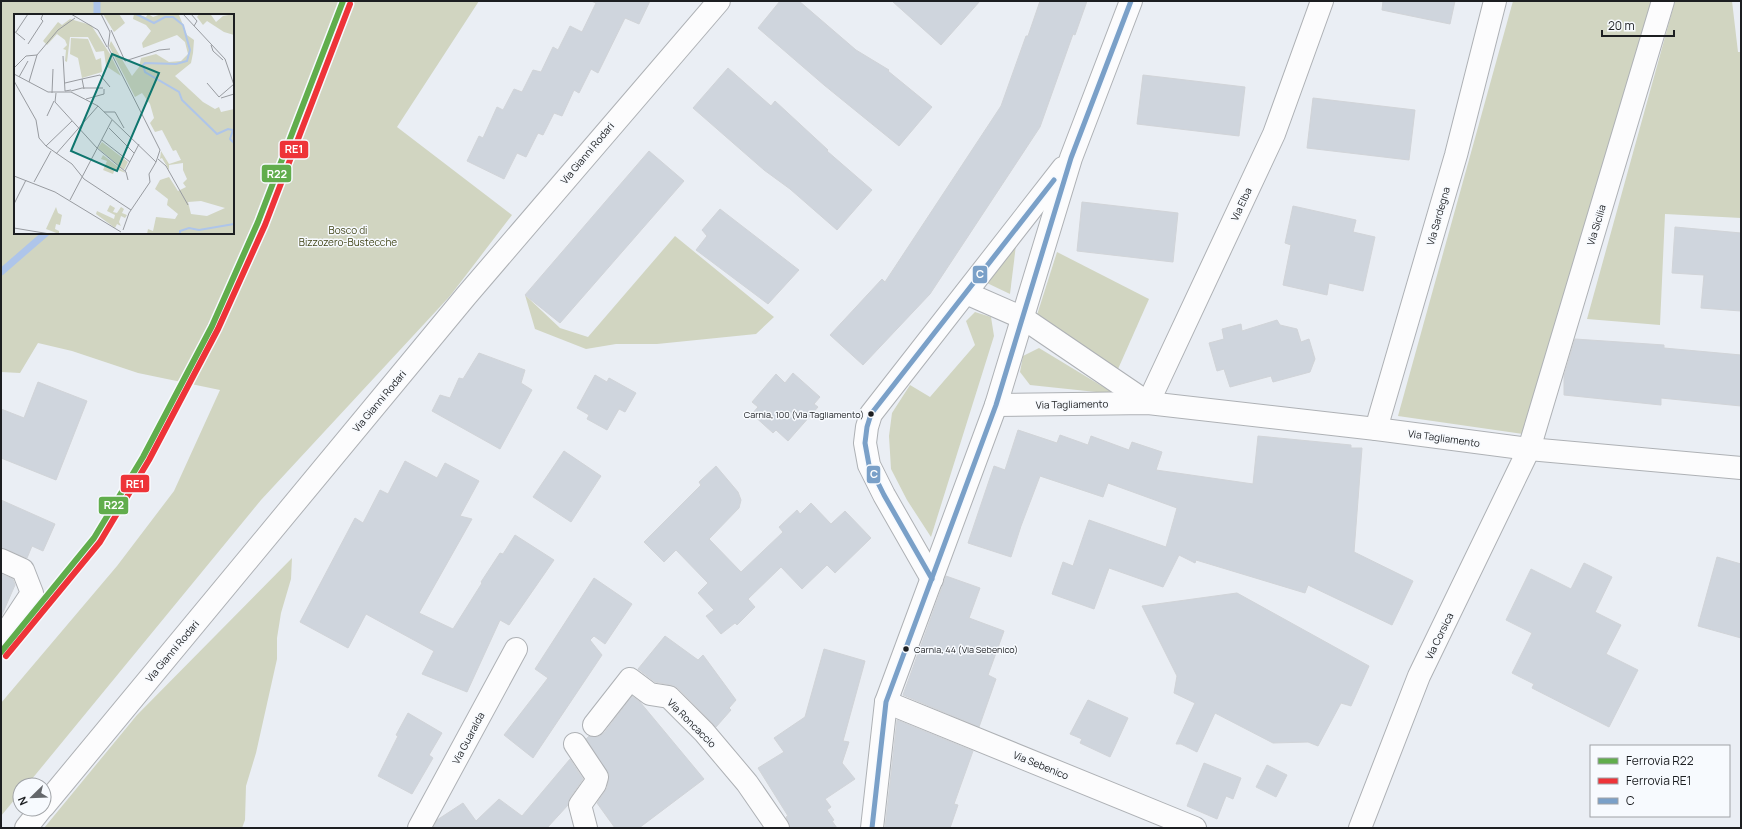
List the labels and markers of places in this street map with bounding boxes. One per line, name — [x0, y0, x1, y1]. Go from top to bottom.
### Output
place label: Carnia, 100 (Via Tagliamento) — [744, 408, 864, 421]
marker: Carnia, 100 (Via Tagliamento) — [866, 409, 876, 419]
place label: Carnia, 44 (Via Sebenico) — [914, 643, 1018, 656]
marker: Carnia, 44 (Via Sebenico) — [901, 644, 911, 654]

